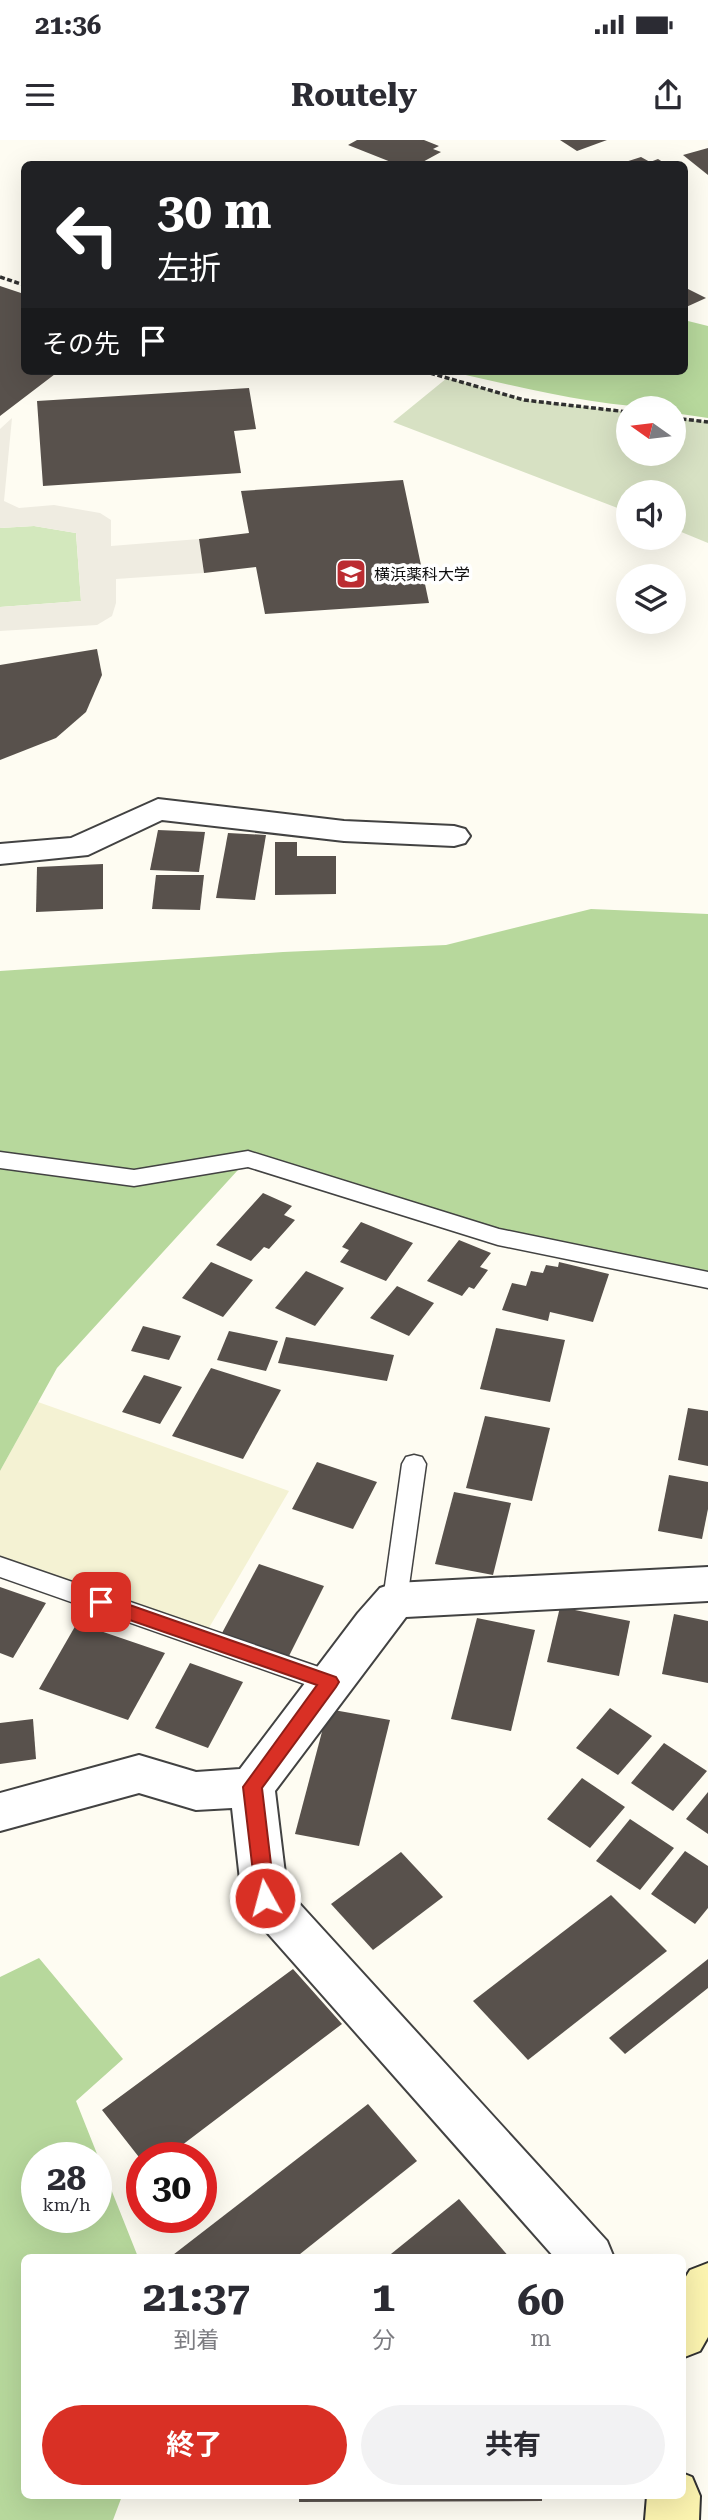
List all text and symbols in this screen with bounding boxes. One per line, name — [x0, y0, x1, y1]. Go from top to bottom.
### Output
text: 21:36 — [35, 10, 101, 40]
icon: menu — [21, 76, 59, 114]
text: Routely — [291, 76, 417, 114]
icon: share — [649, 76, 687, 114]
text: 30 m — [157, 183, 272, 240]
icon: left — [42, 189, 133, 280]
text: 左折 — [157, 249, 221, 287]
icon: arrive — [134, 322, 172, 360]
text: その先 — [42, 329, 120, 359]
north arrow — [616, 396, 686, 466]
map controls — [616, 396, 686, 634]
button: sound — [616, 480, 686, 550]
school or university icon: 横浜薬科大学 — [334, 557, 368, 591]
button: layers — [616, 564, 686, 634]
place label: 横浜薬科大学 — [374, 565, 470, 584]
pin — [71, 1572, 131, 1632]
icon: arrive — [82, 1583, 120, 1621]
position arrow — [228, 1861, 302, 1935]
speed limit sign: 30 — [126, 2142, 217, 2233]
text: 28 — [47, 2158, 86, 2199]
text: km/h — [42, 2194, 91, 2215]
text: 21:37 — [143, 2272, 250, 2321]
text: 1 — [372, 2272, 395, 2321]
text: 60 — [517, 2276, 564, 2325]
text: m — [530, 2325, 551, 2352]
text: 到着 — [173, 2327, 219, 2354]
text: 分 — [372, 2327, 395, 2354]
button: 終了 — [42, 2405, 347, 2485]
button: 共有 — [361, 2405, 665, 2485]

